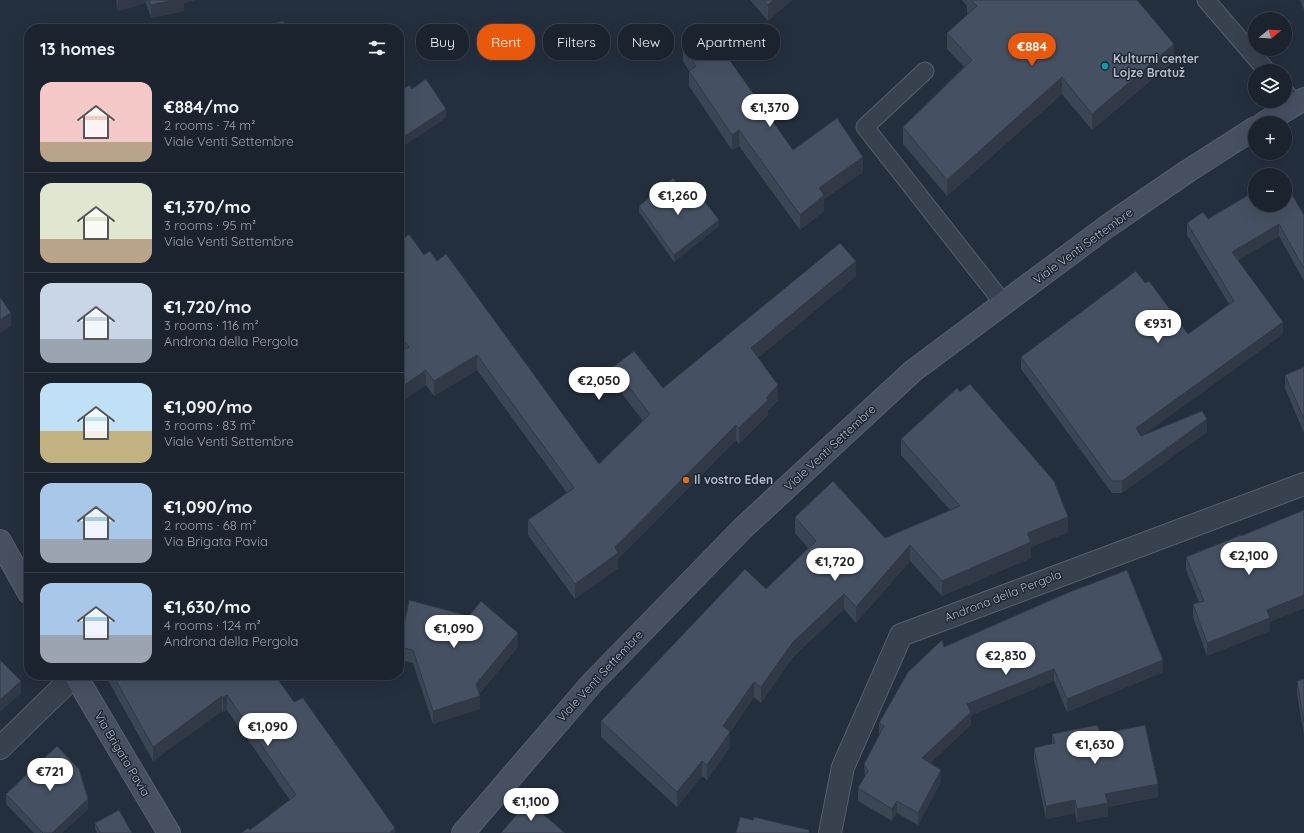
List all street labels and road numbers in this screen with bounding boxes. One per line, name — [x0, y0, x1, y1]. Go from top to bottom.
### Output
street label: Viale Venti Settembre — [1030, 204, 1136, 287]
street label: Viale Venti Settembre — [781, 401, 879, 494]
street label: Androna della Pergola — [942, 566, 1063, 625]
street label: Viale Venti Settembre — [553, 627, 646, 725]
street label: Via Brigata Pavia — [91, 709, 154, 799]

